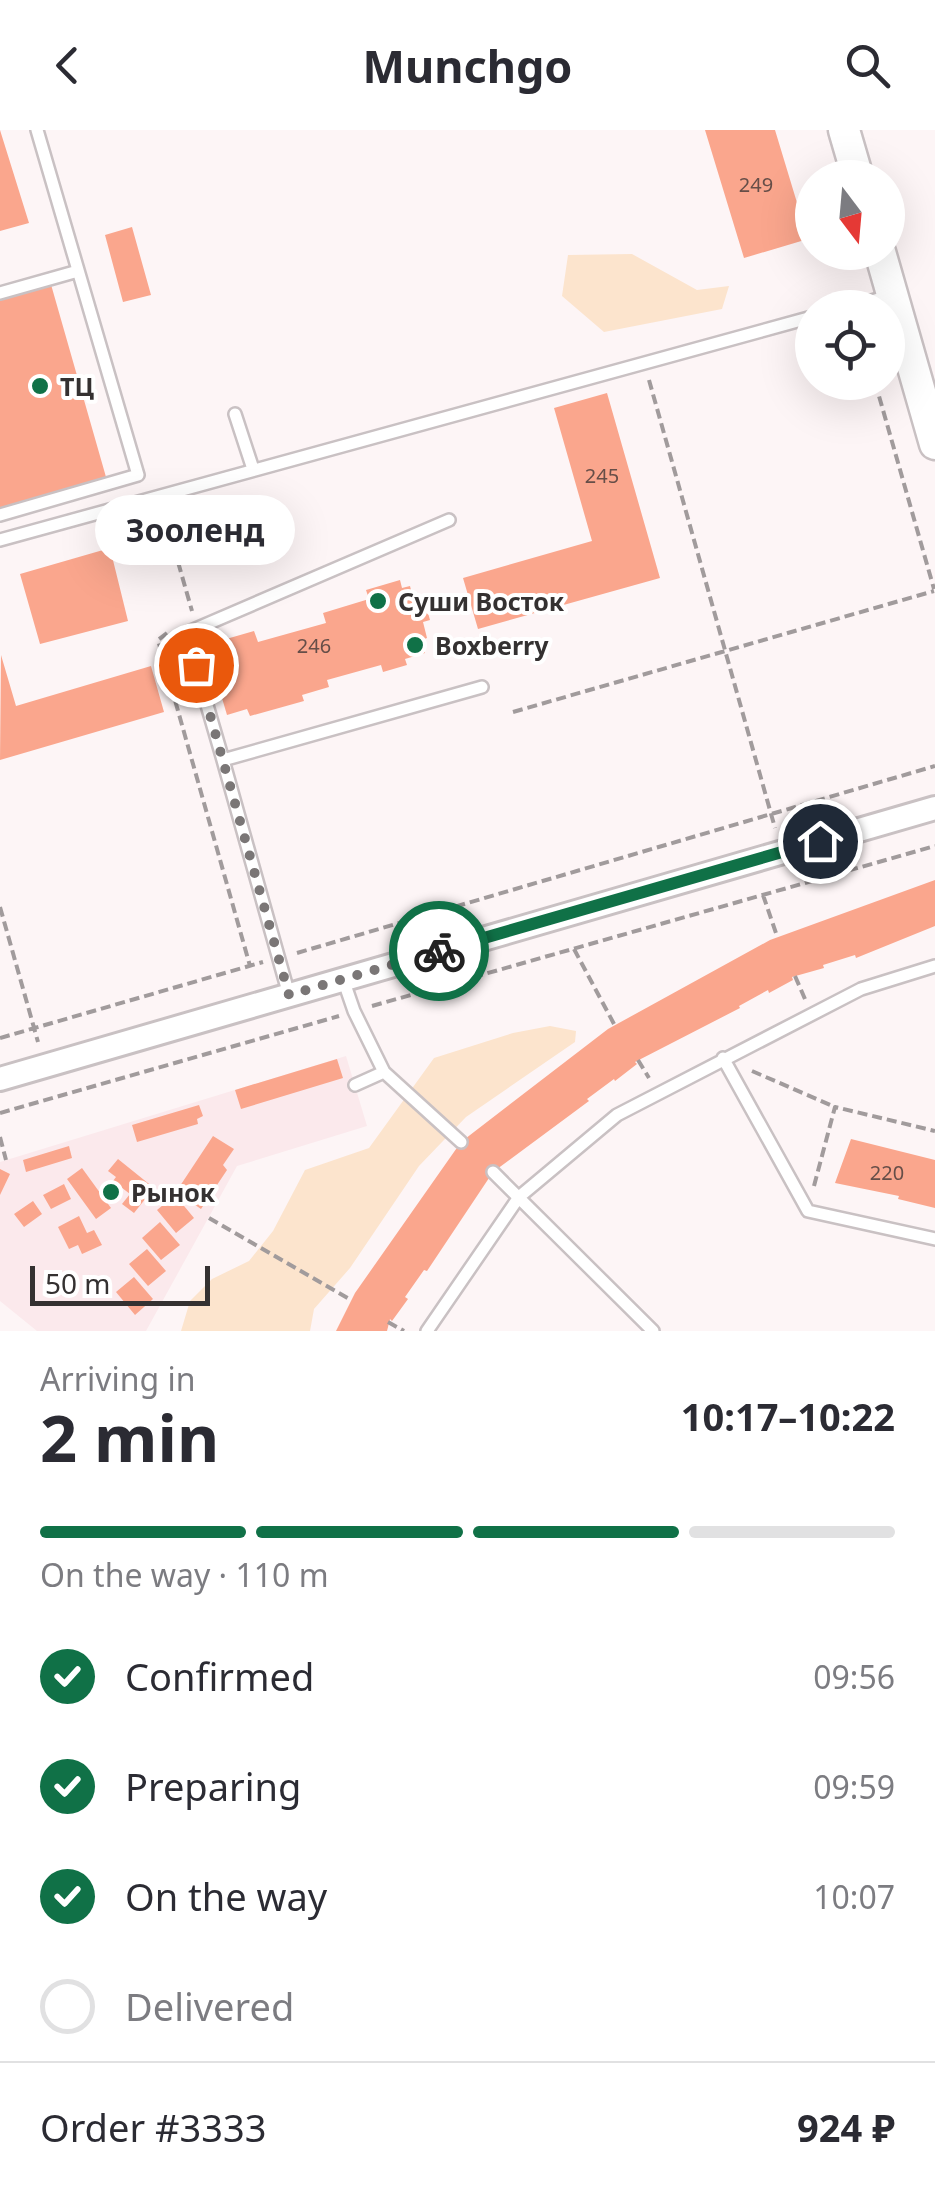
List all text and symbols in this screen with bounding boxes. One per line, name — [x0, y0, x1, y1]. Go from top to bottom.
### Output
text: Munchgo — [363, 35, 572, 96]
icon: back — [40, 38, 95, 93]
icon: search — [840, 38, 895, 93]
north arrow — [795, 160, 905, 270]
map controls — [795, 160, 905, 400]
house number: 249 — [739, 171, 773, 198]
button: locate — [795, 290, 905, 400]
place label: ТЦ — [60, 369, 94, 403]
marker: ТЦ — [29, 375, 51, 397]
house number: 245 — [585, 462, 619, 489]
callout: Зооленд — [96, 495, 296, 565]
text: Зооленд — [126, 508, 264, 551]
place label: Суши Восток — [398, 584, 565, 618]
marker: Суши Восток — [367, 590, 389, 612]
pin — [154, 623, 239, 708]
place label: Boxberry — [435, 628, 549, 662]
house number: 246 — [297, 632, 331, 659]
marker: Boxberry — [404, 634, 426, 656]
icon: bag — [169, 638, 224, 693]
pin — [778, 799, 863, 884]
icon: home — [793, 814, 848, 869]
courier — [389, 901, 489, 1001]
icon: bike — [412, 924, 467, 979]
house number: 220 — [870, 1159, 904, 1186]
place label: Рынок — [131, 1175, 216, 1209]
marker: Рынок — [100, 1181, 122, 1203]
scale bar — [30, 1261, 210, 1306]
text: 50 m — [45, 1264, 111, 1302]
text: Arriving in — [40, 1357, 195, 1400]
text: 10:17–10:22 — [681, 1390, 895, 1442]
text: 2 min — [40, 1393, 219, 1481]
text: On the way · 110 m — [40, 1553, 329, 1596]
icon: check — [40, 1649, 95, 1704]
text: Confirmed — [125, 1650, 314, 1702]
text: 09:56 — [813, 1655, 895, 1698]
icon: check — [40, 1759, 95, 1814]
text: Preparing — [125, 1760, 301, 1812]
text: 09:59 — [813, 1765, 895, 1808]
icon: check — [40, 1869, 95, 1924]
text: On the way — [125, 1870, 327, 1922]
text: 10:07 — [813, 1875, 895, 1918]
text: Delivered — [125, 1980, 294, 2032]
text: Order #3333 — [40, 2101, 266, 2153]
text: 924 ₽ — [797, 2101, 895, 2153]

